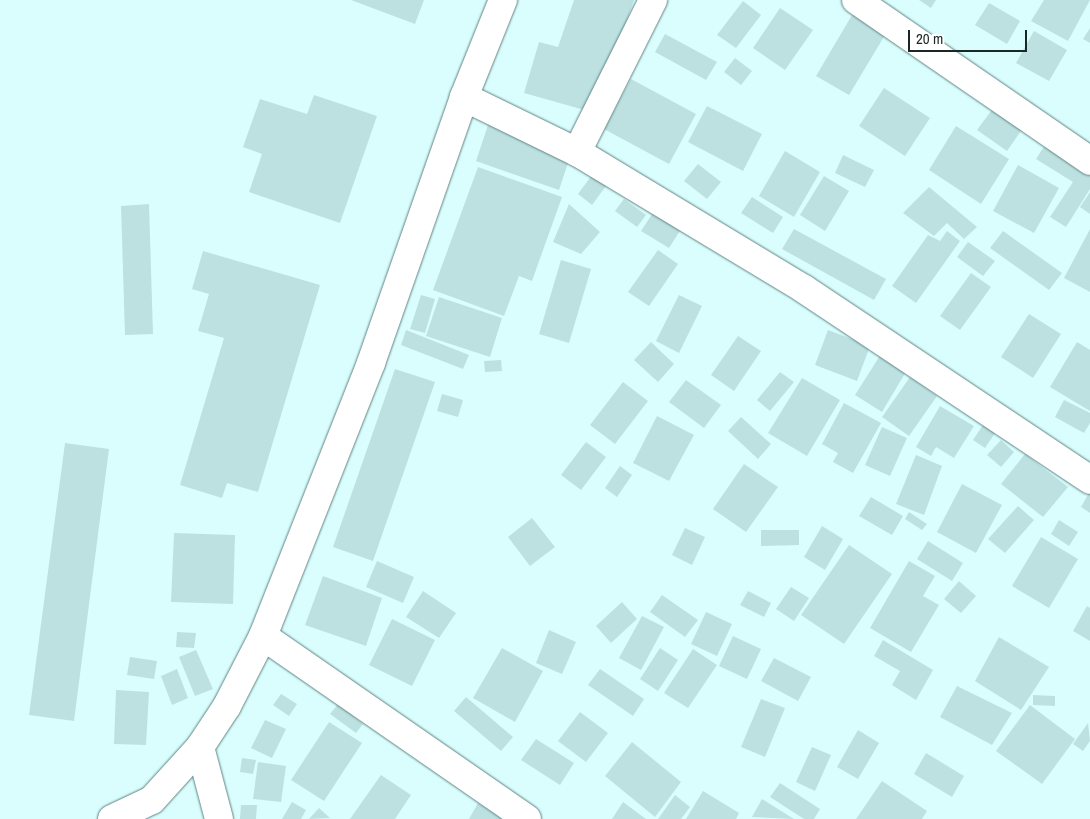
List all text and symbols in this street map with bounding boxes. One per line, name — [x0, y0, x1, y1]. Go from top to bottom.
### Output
scale bar — [910, 20, 1029, 52]
text: 20 m — [916, 28, 943, 49]

